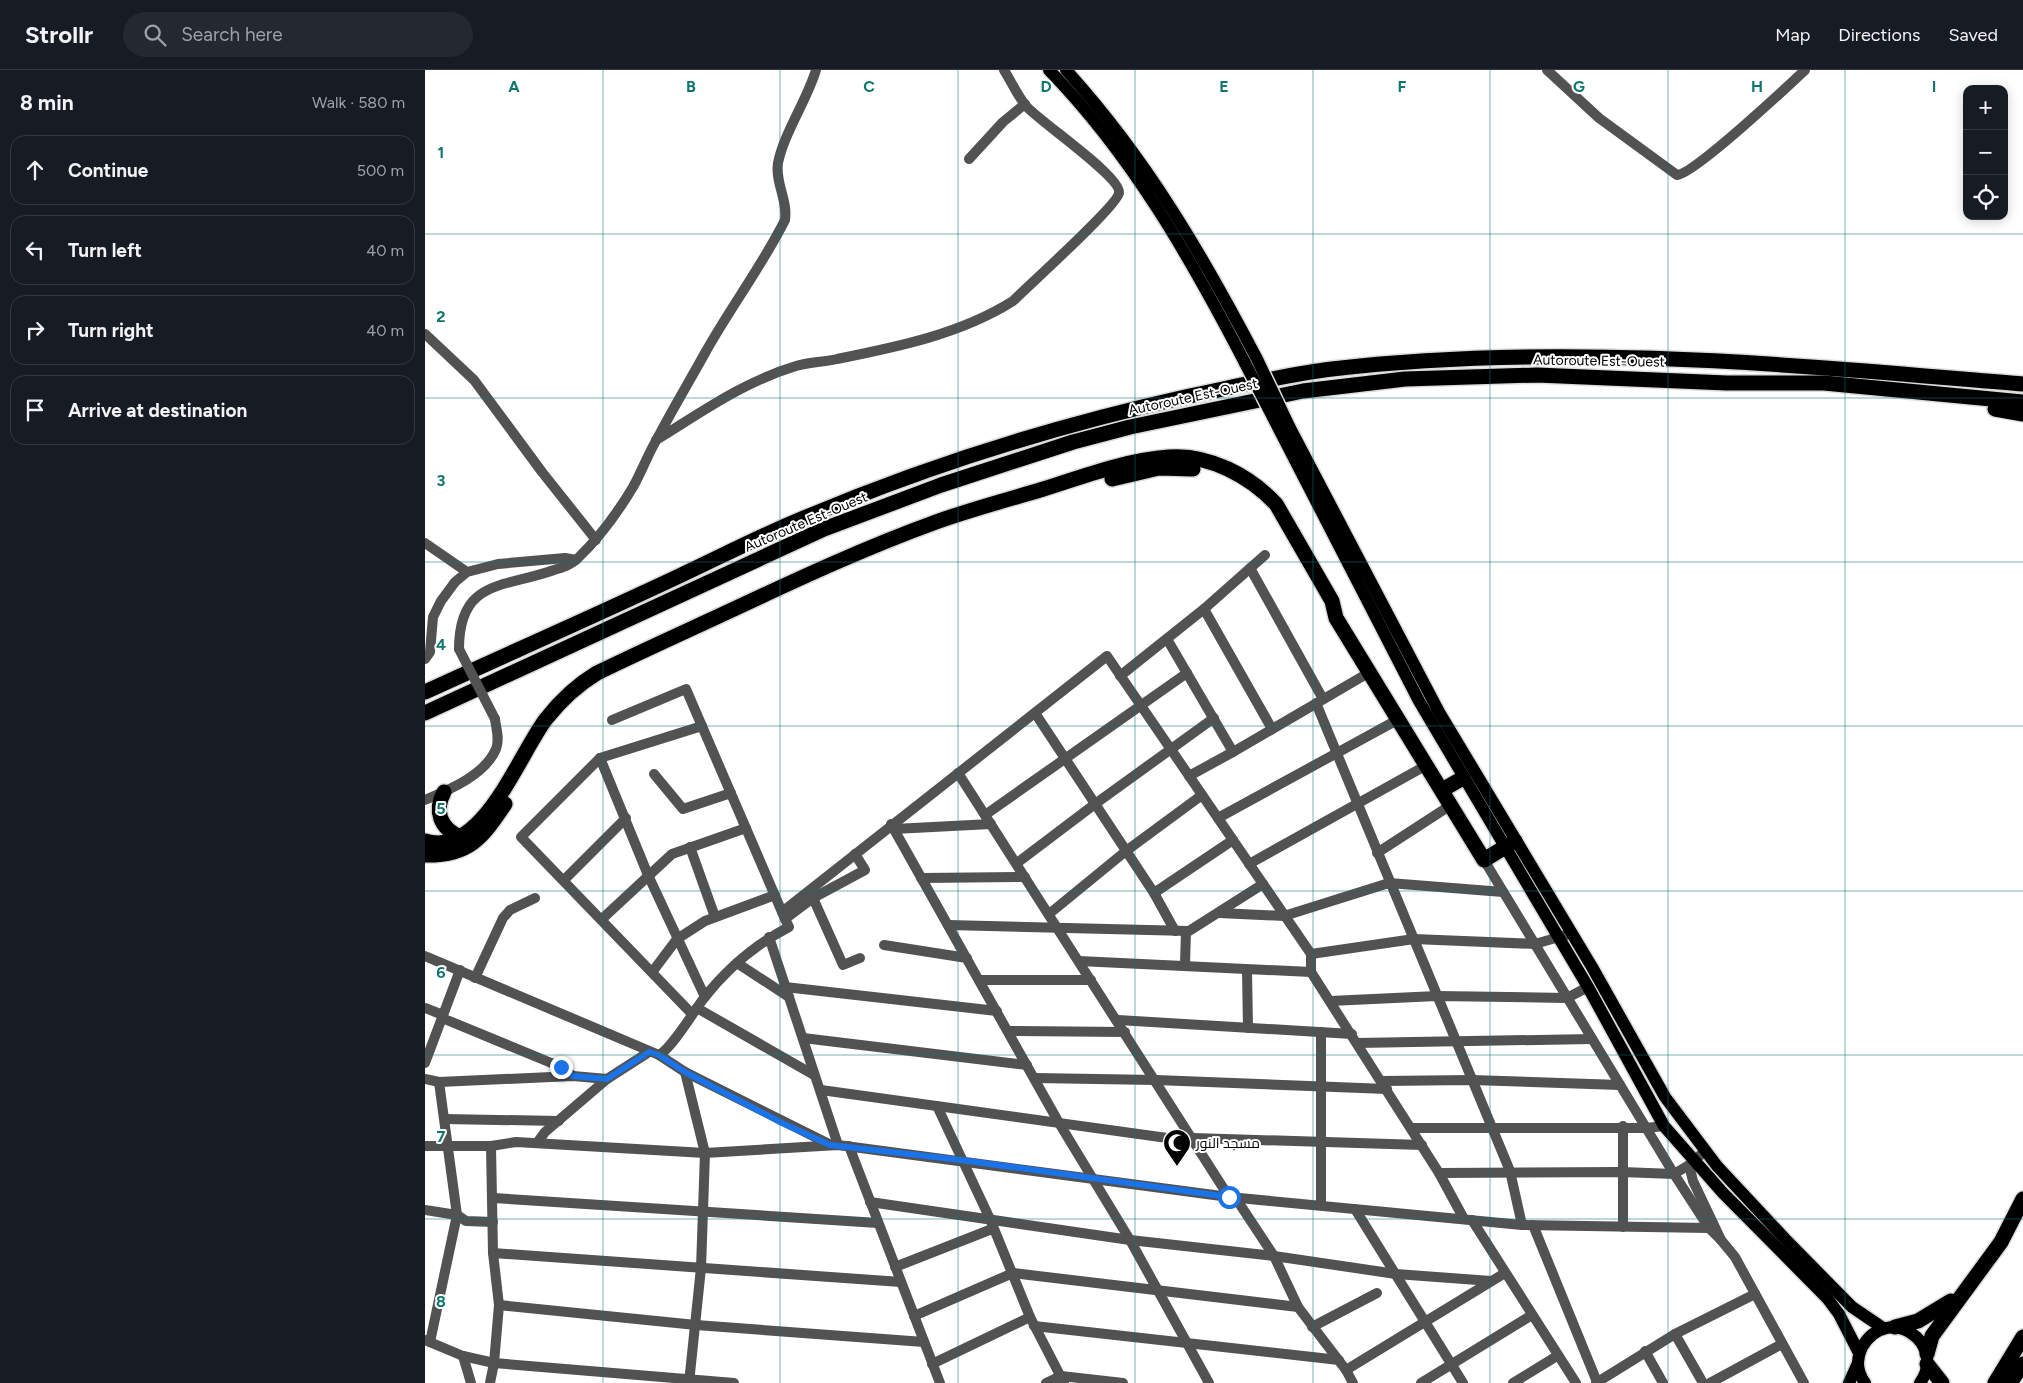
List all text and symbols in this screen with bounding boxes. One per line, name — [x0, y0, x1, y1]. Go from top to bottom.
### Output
search box — [123, 12, 473, 57]
text: Strollr — [25, 20, 93, 49]
icon: search — [141, 21, 169, 49]
text: Search here — [181, 23, 283, 46]
text: Map — [1775, 24, 1810, 46]
text: Directions — [1838, 24, 1920, 46]
text: Saved — [1948, 24, 1998, 46]
text: A — [508, 77, 520, 96]
text: B — [686, 77, 696, 96]
text: C — [863, 77, 875, 96]
text: D — [1040, 77, 1052, 96]
text: E — [1219, 77, 1229, 96]
text: F — [1398, 77, 1407, 96]
text: G — [1573, 77, 1585, 96]
text: H — [1751, 77, 1763, 96]
text: I — [1932, 77, 1936, 96]
map controls — [1963, 85, 2008, 220]
button: + — [1963, 85, 2008, 130]
text: 8 min — [20, 90, 74, 115]
text: Walk · 580 m — [312, 93, 405, 112]
button: − — [1963, 130, 2008, 175]
text: 1 — [438, 143, 444, 162]
icon: ahead — [21, 156, 49, 184]
text: Continue — [68, 159, 148, 182]
text: 500 m — [357, 161, 404, 180]
button: locate — [1963, 175, 2008, 220]
icon: left — [21, 236, 49, 264]
text: Turn left — [68, 239, 142, 262]
text: 40 m — [366, 241, 404, 260]
text: 2 — [436, 307, 446, 326]
icon: right — [21, 316, 49, 344]
text: Turn right — [68, 319, 154, 342]
text: 40 m — [366, 321, 404, 340]
street label: Autoroute Est-Ouest — [1533, 351, 1665, 371]
street label: Autoroute Est-Ouest — [1127, 375, 1259, 419]
icon: arrive — [21, 396, 49, 424]
text: Arrive at destination — [68, 399, 247, 422]
text: 3 — [437, 471, 446, 490]
street label: Autoroute Est-Ouest — [742, 488, 870, 556]
text: 4 — [436, 635, 446, 654]
text: 5 — [436, 799, 446, 818]
text: 6 — [436, 963, 446, 982]
route end — [550, 1056, 573, 1079]
text: 7 — [437, 1127, 446, 1146]
mosque icon: مسجد النور — [1162, 1128, 1192, 1167]
place label: مسجد النور — [1195, 1135, 1260, 1152]
route start — [1218, 1186, 1241, 1209]
text: 8 — [436, 1292, 446, 1311]

